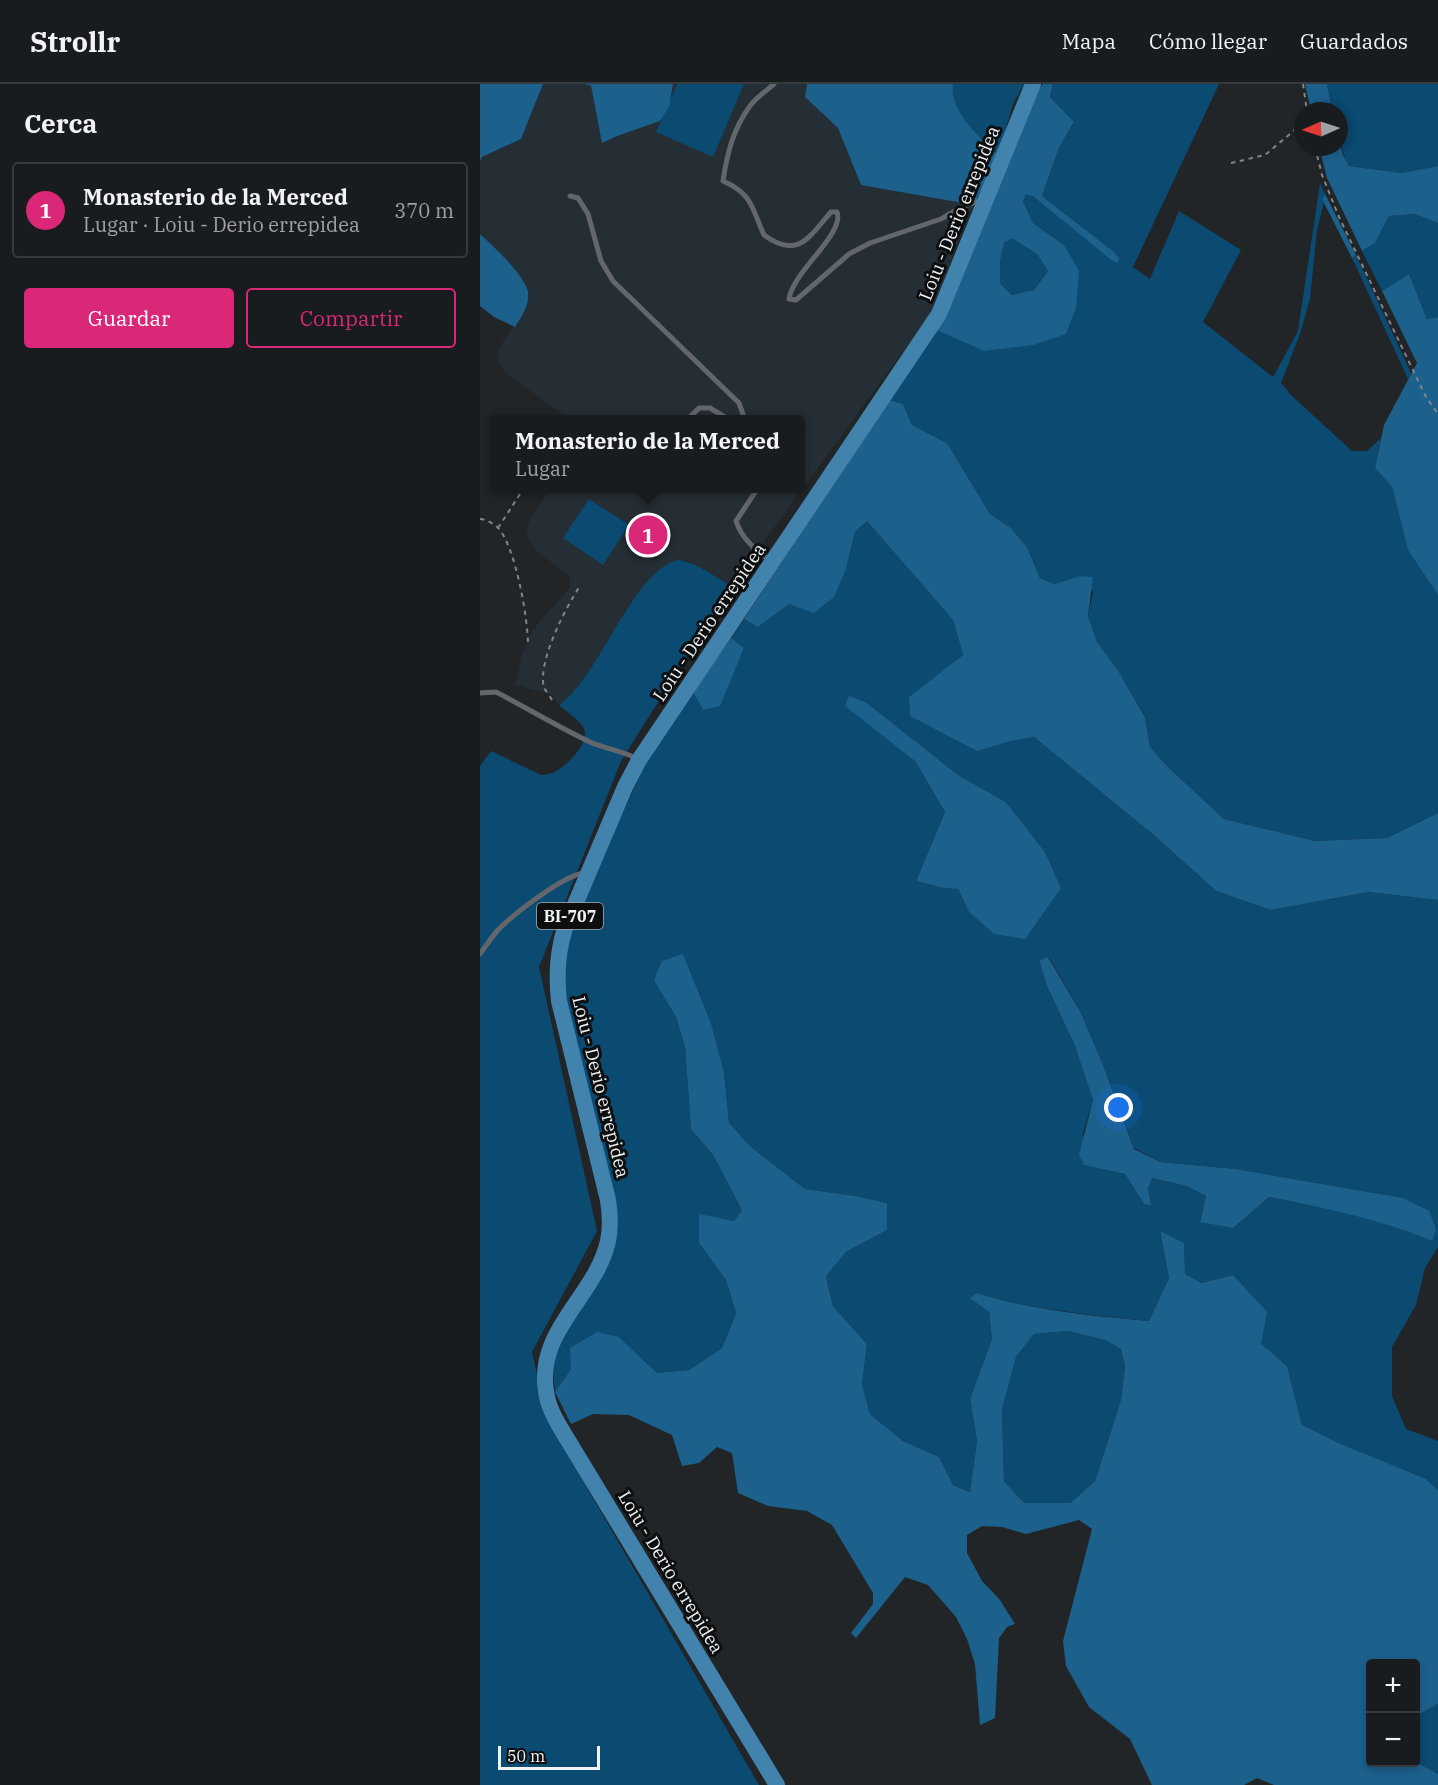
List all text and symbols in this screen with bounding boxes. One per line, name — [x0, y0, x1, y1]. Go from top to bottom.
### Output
text: Strollr — [30, 23, 120, 60]
text: Mapa — [1062, 27, 1116, 55]
text: Cómo llegar — [1149, 27, 1267, 55]
text: Guardados — [1300, 27, 1408, 55]
north arrow — [1294, 102, 1348, 156]
text: Cerca — [24, 106, 97, 140]
street label: Loiu - Derio errepidea — [914, 122, 1005, 304]
text: Monasterio de la Merced — [83, 182, 348, 211]
text: 1 — [40, 197, 52, 224]
text: 370 m — [394, 197, 454, 224]
text: Lugar · Loiu - Derio errepidea — [83, 211, 360, 238]
button: Guardar — [24, 288, 234, 348]
button: Compartir — [246, 288, 456, 348]
popup — [490, 415, 805, 493]
text: Monasterio de la Merced — [515, 426, 780, 455]
text: Lugar — [515, 455, 570, 482]
pin: 1 — [628, 512, 668, 558]
street label: Loiu - Derio errepidea — [647, 538, 771, 706]
road number: BI-707 — [537, 903, 603, 929]
street label: Loiu - Derio errepidea — [567, 994, 635, 1180]
your location — [1104, 1093, 1133, 1122]
street label: Loiu - Derio errepidea — [613, 1486, 729, 1658]
map controls — [1366, 1659, 1420, 1767]
button: + — [1366, 1659, 1420, 1713]
button: − — [1366, 1713, 1420, 1767]
scale bar — [498, 1743, 600, 1770]
text: 50 m — [507, 1746, 545, 1766]

